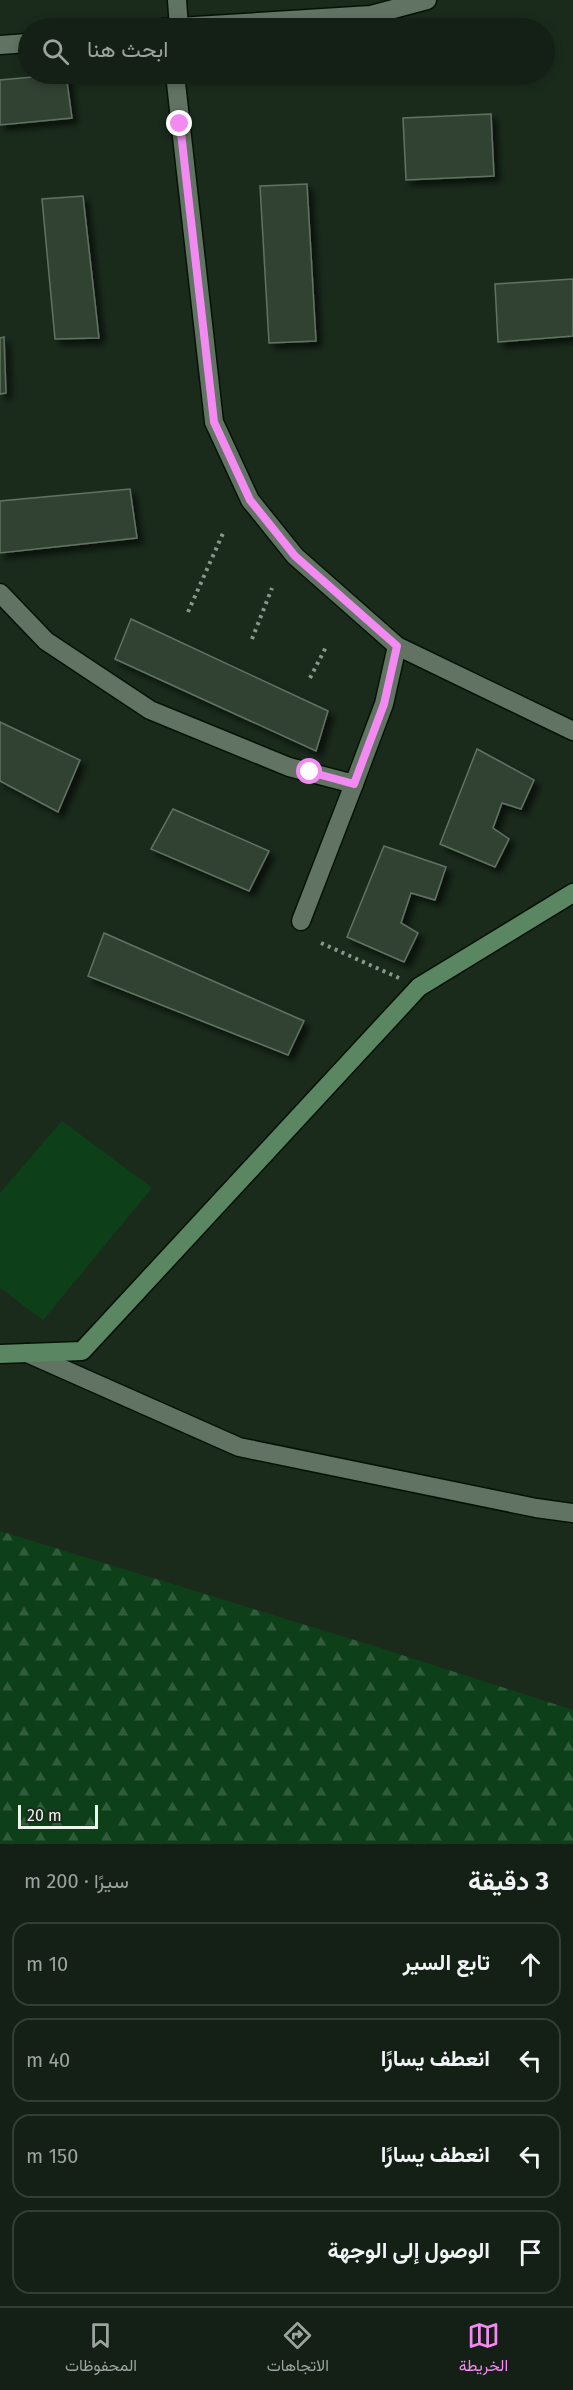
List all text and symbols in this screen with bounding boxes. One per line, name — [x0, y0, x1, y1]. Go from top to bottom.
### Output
search box — [18, 18, 555, 84]
icon: search — [39, 35, 72, 68]
text: ابحث هنا — [87, 36, 168, 63]
route end — [166, 110, 192, 136]
route start — [296, 758, 322, 784]
scale bar — [18, 1802, 98, 1830]
text: 20 m — [27, 1806, 62, 1825]
text: 3 دقيقة — [468, 1866, 549, 1897]
text: سيرًا · 200 m — [24, 1869, 129, 1893]
icon: ahead — [514, 1948, 547, 1981]
text: تابع السير — [403, 1949, 490, 1976]
text: 10 m — [26, 1952, 68, 1976]
icon: left — [514, 2044, 547, 2077]
text: انعطف يسارًا — [381, 2045, 490, 2072]
text: 40 m — [26, 2048, 70, 2072]
icon: left — [514, 2140, 547, 2173]
text: انعطف يسارًا — [381, 2141, 490, 2168]
text: 150 m — [26, 2144, 78, 2168]
icon: arrive — [514, 2236, 547, 2269]
text: الوصول إلى الوجهة — [327, 2237, 490, 2264]
tab: المحفوظات — [65, 2319, 137, 2380]
tab: الاتجاهات — [267, 2319, 329, 2380]
tab: الخريطة — [459, 2319, 508, 2380]

